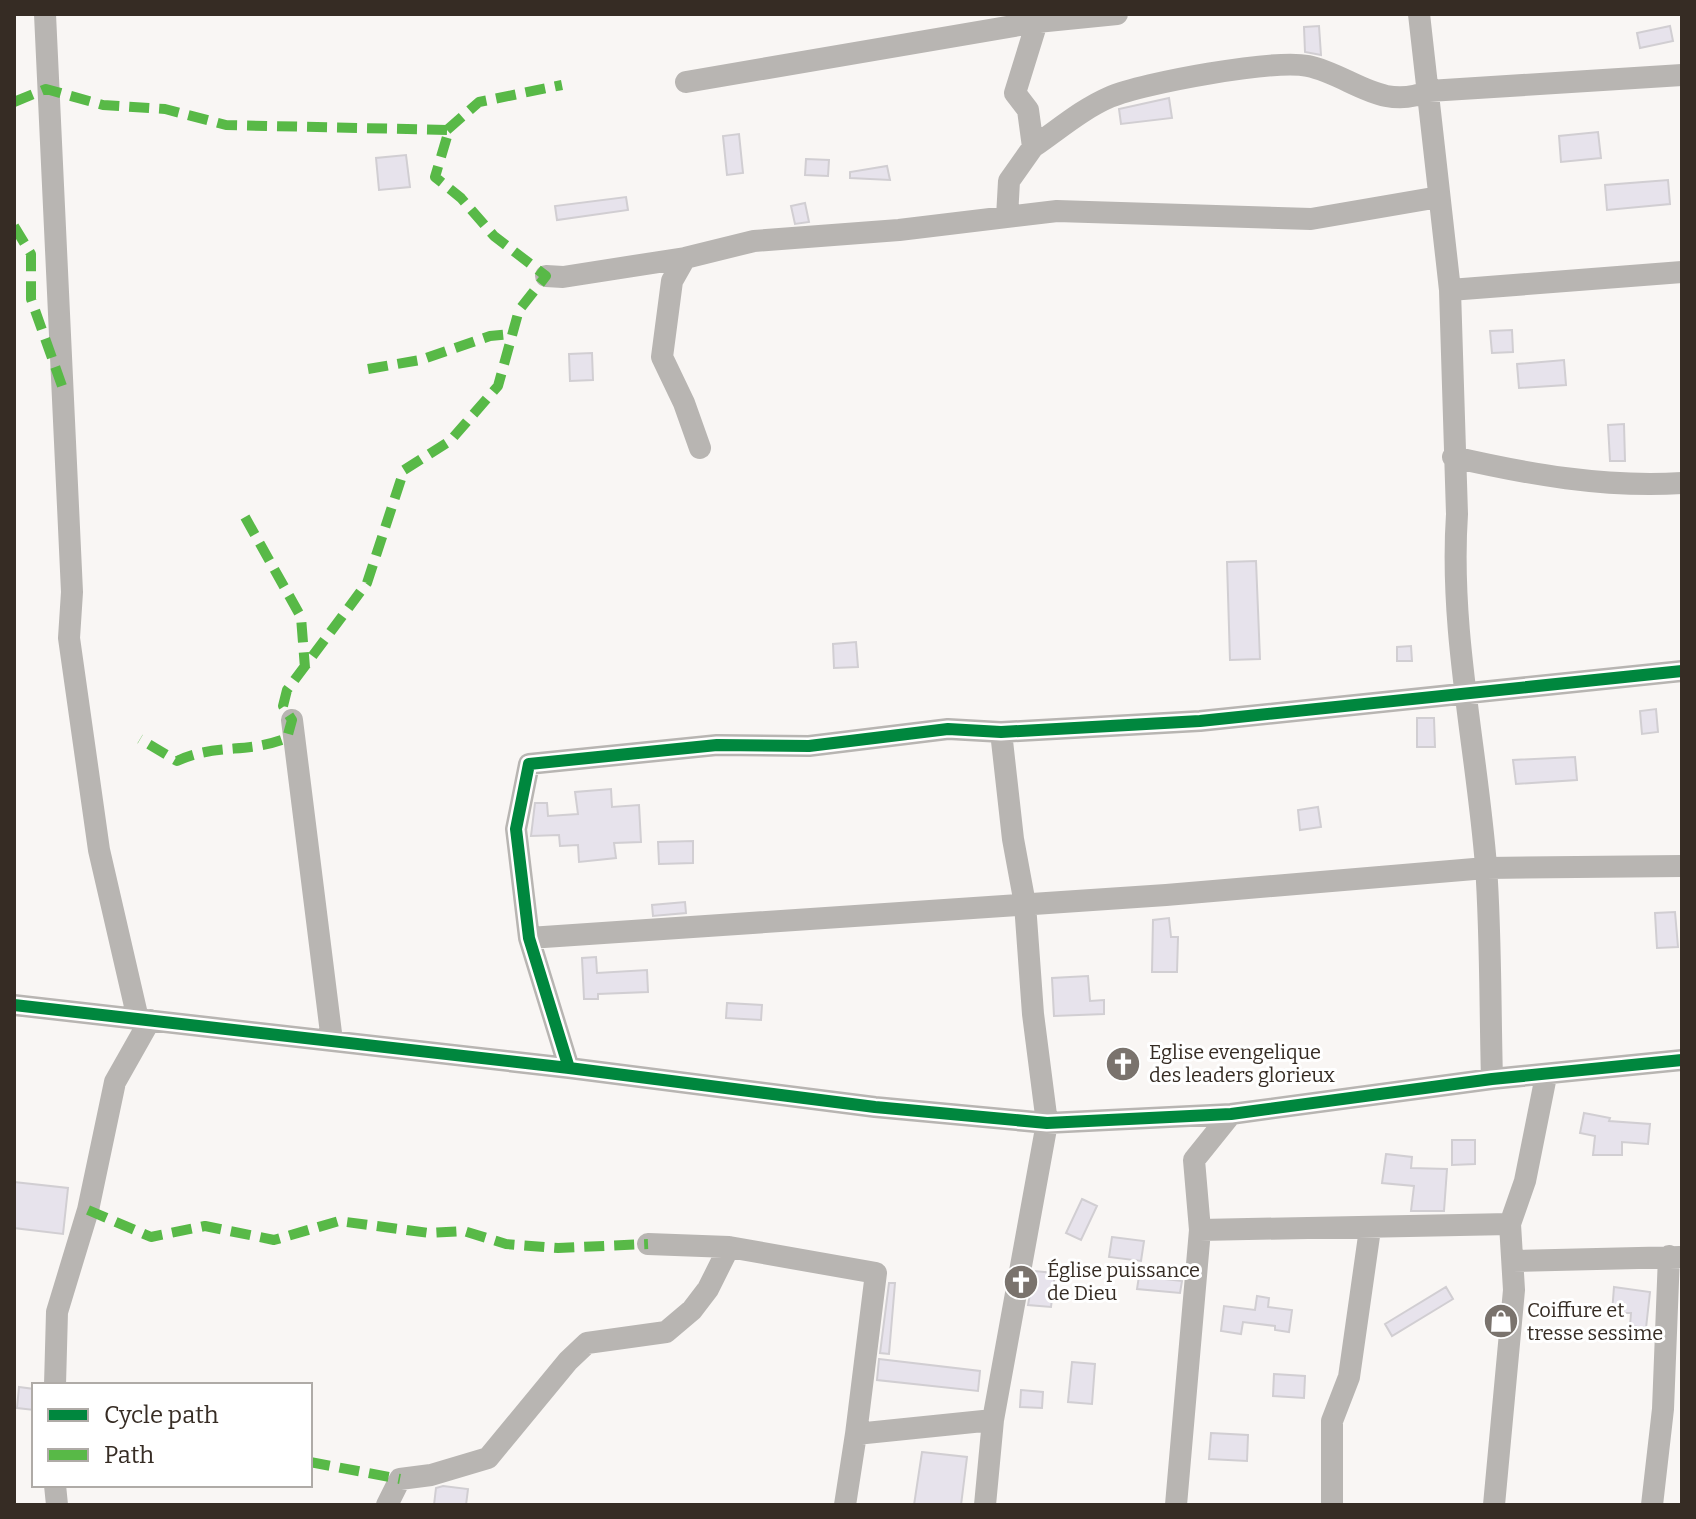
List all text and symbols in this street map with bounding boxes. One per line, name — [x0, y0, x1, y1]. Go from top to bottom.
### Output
place label: Eglise evengelique des leaders glorieux — [1149, 1040, 1335, 1087]
church icon: Eglise evengelique des leaders glorieux — [1104, 1045, 1142, 1083]
place label: Église puissance de Dieu — [1047, 1258, 1200, 1305]
church icon: Église puissance de Dieu — [1002, 1263, 1040, 1301]
place label: Coiffure et tresse sessime — [1527, 1298, 1663, 1345]
shop icon: Coiffure et tresse sessime — [1482, 1302, 1520, 1340]
legend — [32, 1383, 312, 1487]
text: Cycle path — [104, 1401, 219, 1429]
text: Path — [104, 1441, 154, 1469]

